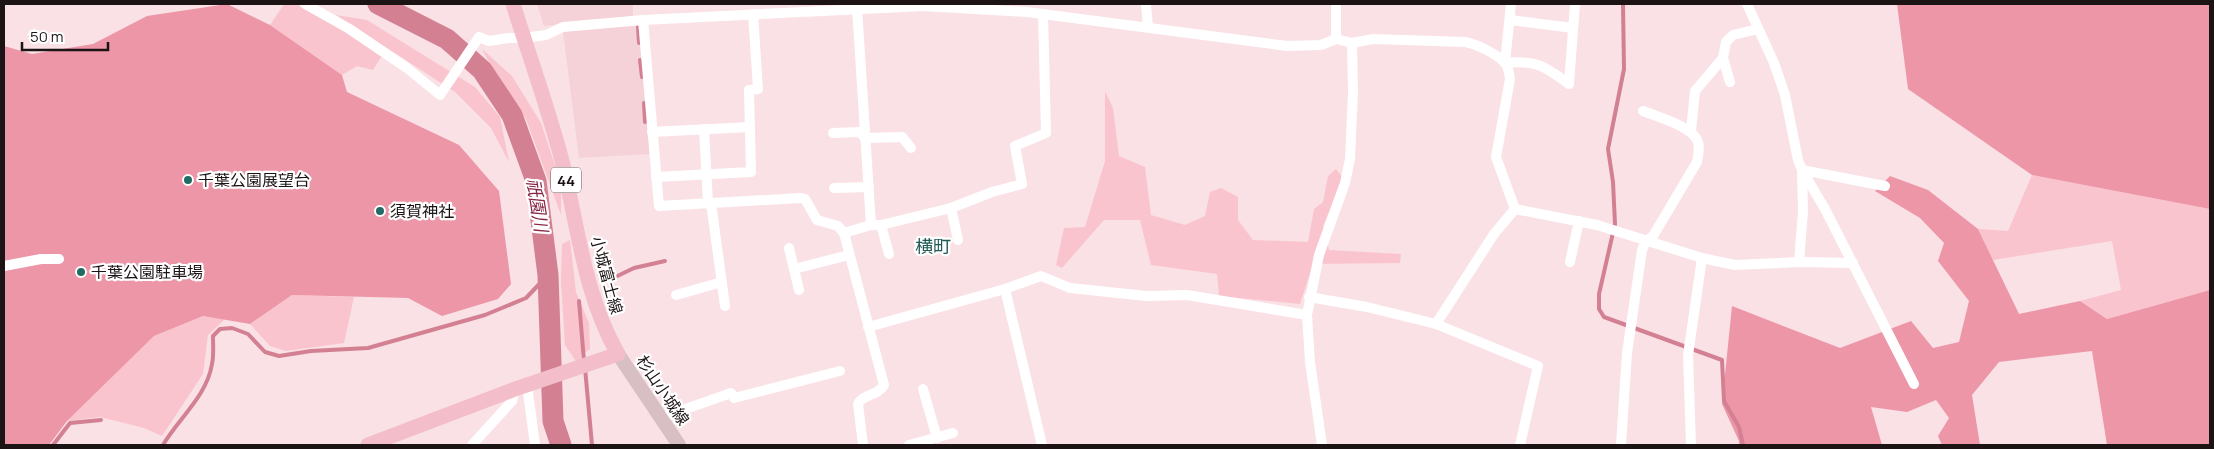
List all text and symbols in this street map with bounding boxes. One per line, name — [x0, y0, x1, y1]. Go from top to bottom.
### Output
scale bar — [22, 20, 109, 52]
text: 50 m — [30, 26, 64, 47]
road number: 44 — [551, 168, 581, 192]
place label: 千葉公園展望台 — [198, 169, 310, 191]
marker: 千葉公園展望台 — [182, 174, 194, 186]
water label: 祇園川 — [522, 176, 554, 236]
place label: 須賀神社 — [390, 200, 454, 222]
marker: 須賀神社 — [374, 205, 386, 217]
street label: 小城富士線 — [586, 234, 628, 316]
district label: 横町 — [915, 234, 951, 258]
place label: 千葉公園駐車場 — [91, 261, 203, 283]
marker: 千葉公園駐車場 — [75, 266, 87, 278]
street label: 杉山小城線 — [632, 351, 694, 429]

